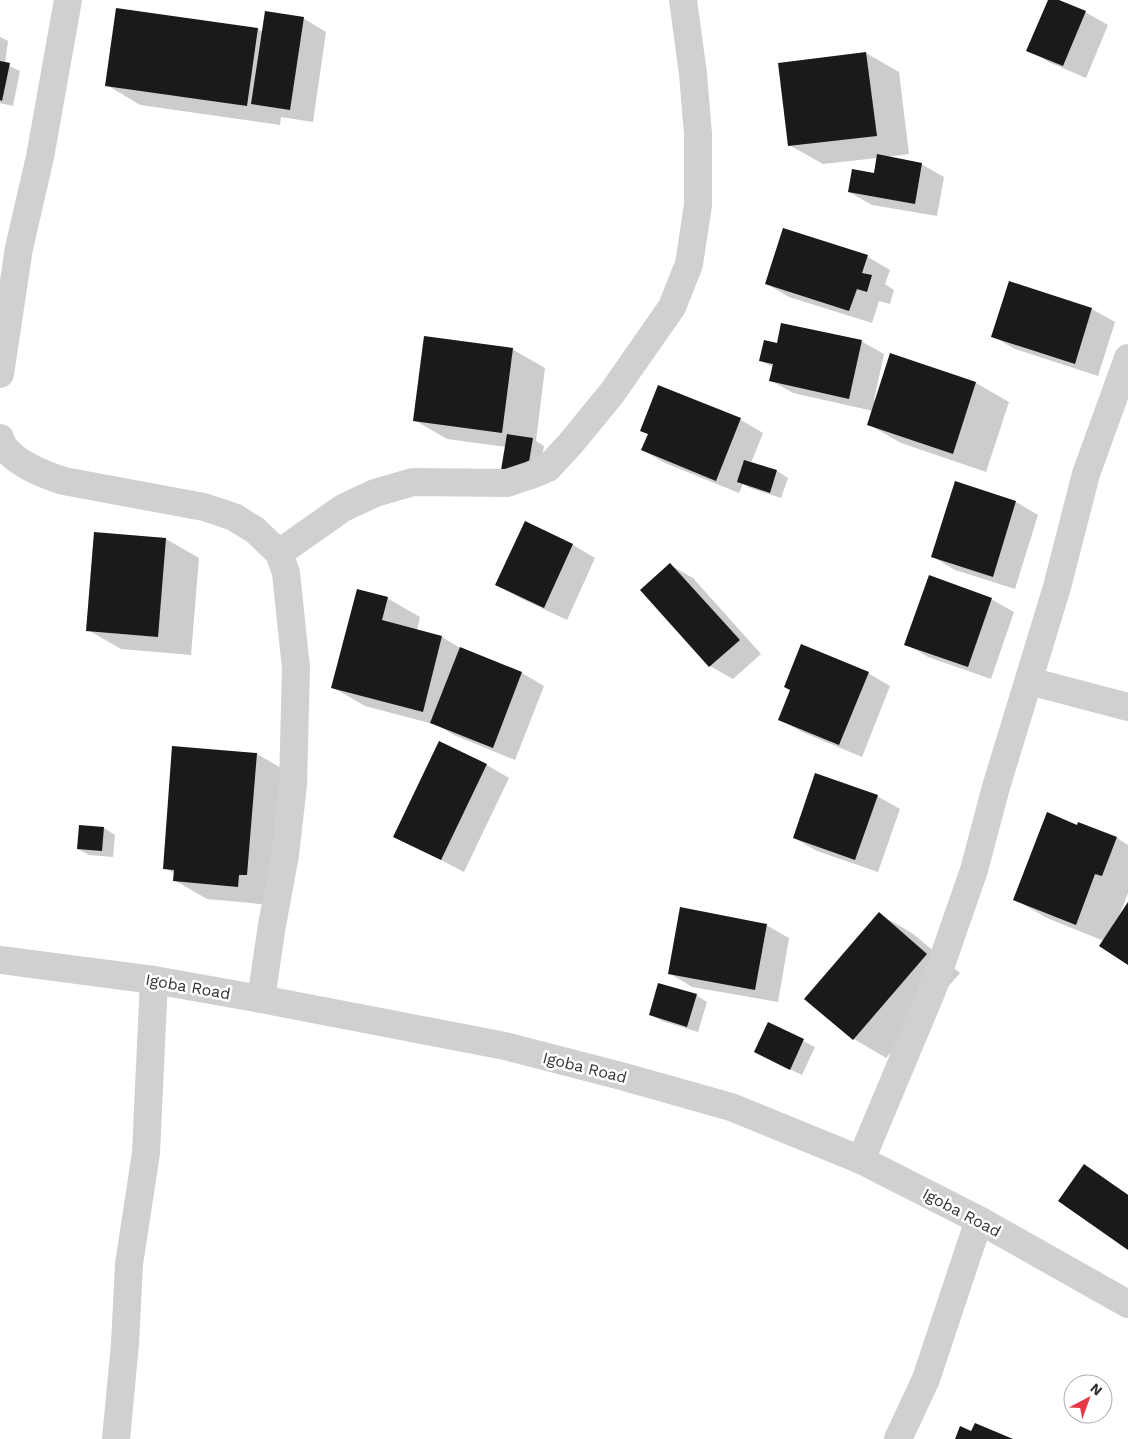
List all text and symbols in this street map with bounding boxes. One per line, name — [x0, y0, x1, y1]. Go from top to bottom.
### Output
street label: Igoba Road — [144, 970, 232, 1003]
street label: Igoba Road — [541, 1048, 629, 1087]
street label: Igoba Road — [919, 1184, 1004, 1241]
north arrow — [1063, 1374, 1113, 1424]
text: N — [1087, 1380, 1106, 1399]

